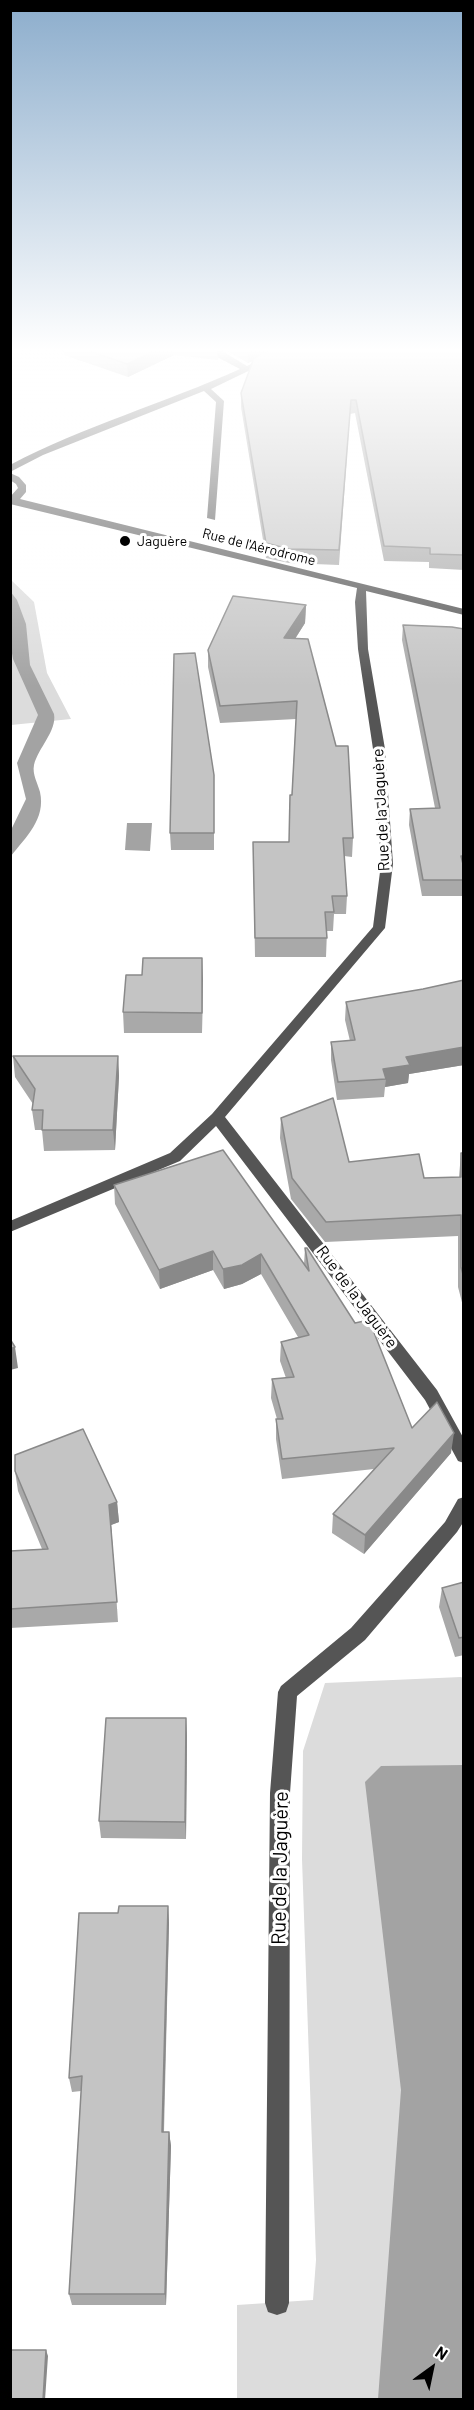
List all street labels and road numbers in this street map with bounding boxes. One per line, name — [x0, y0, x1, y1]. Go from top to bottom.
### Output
street label: Rue de l'Aérodrome — [201, 525, 317, 569]
street label: Rue de la Jaguère — [368, 748, 394, 872]
street label: Rue de la Jaguère — [312, 1242, 402, 1352]
street label: Rue de la Jaguère — [267, 1791, 293, 1945]

